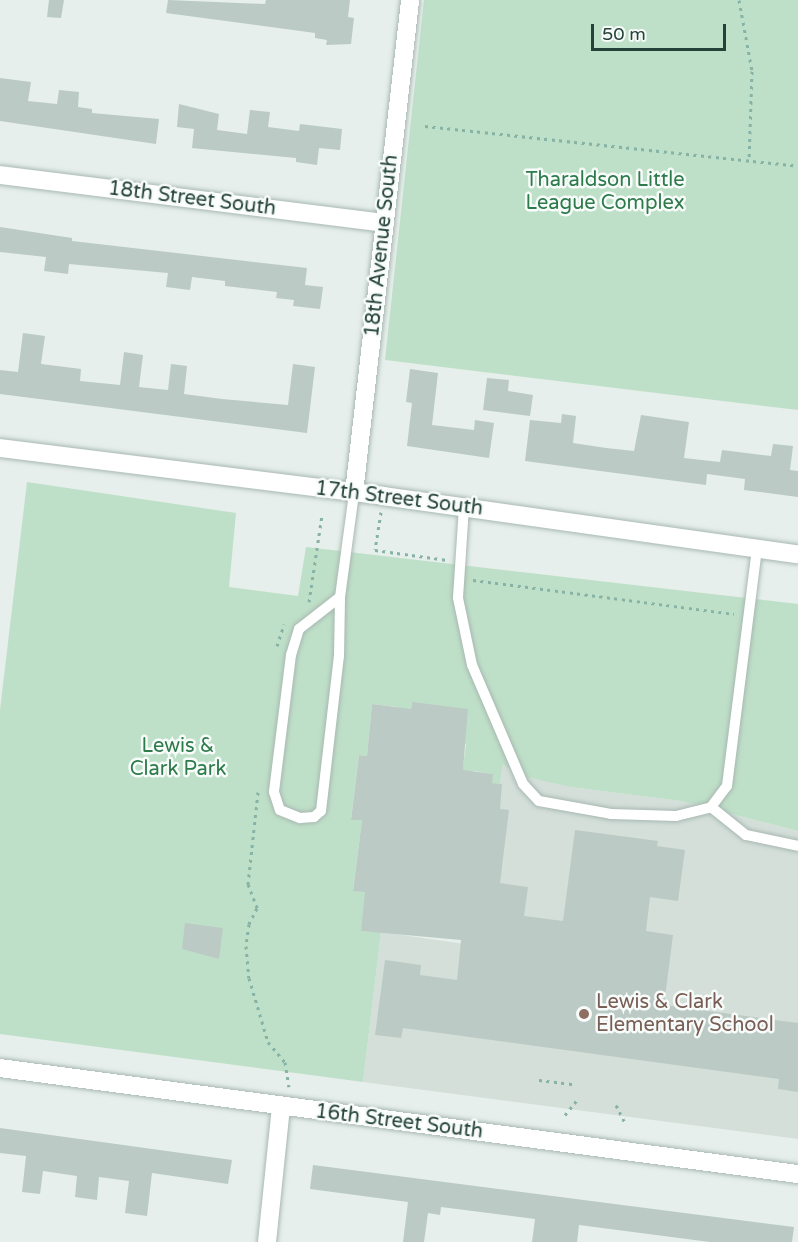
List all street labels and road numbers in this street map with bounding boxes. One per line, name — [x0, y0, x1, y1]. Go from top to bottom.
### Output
street label: 18th Avenue South — [360, 154, 404, 338]
street label: 18th Street South — [107, 177, 277, 221]
street label: 17th Street South — [314, 477, 484, 521]
street label: 16th Street South — [314, 1100, 484, 1144]

